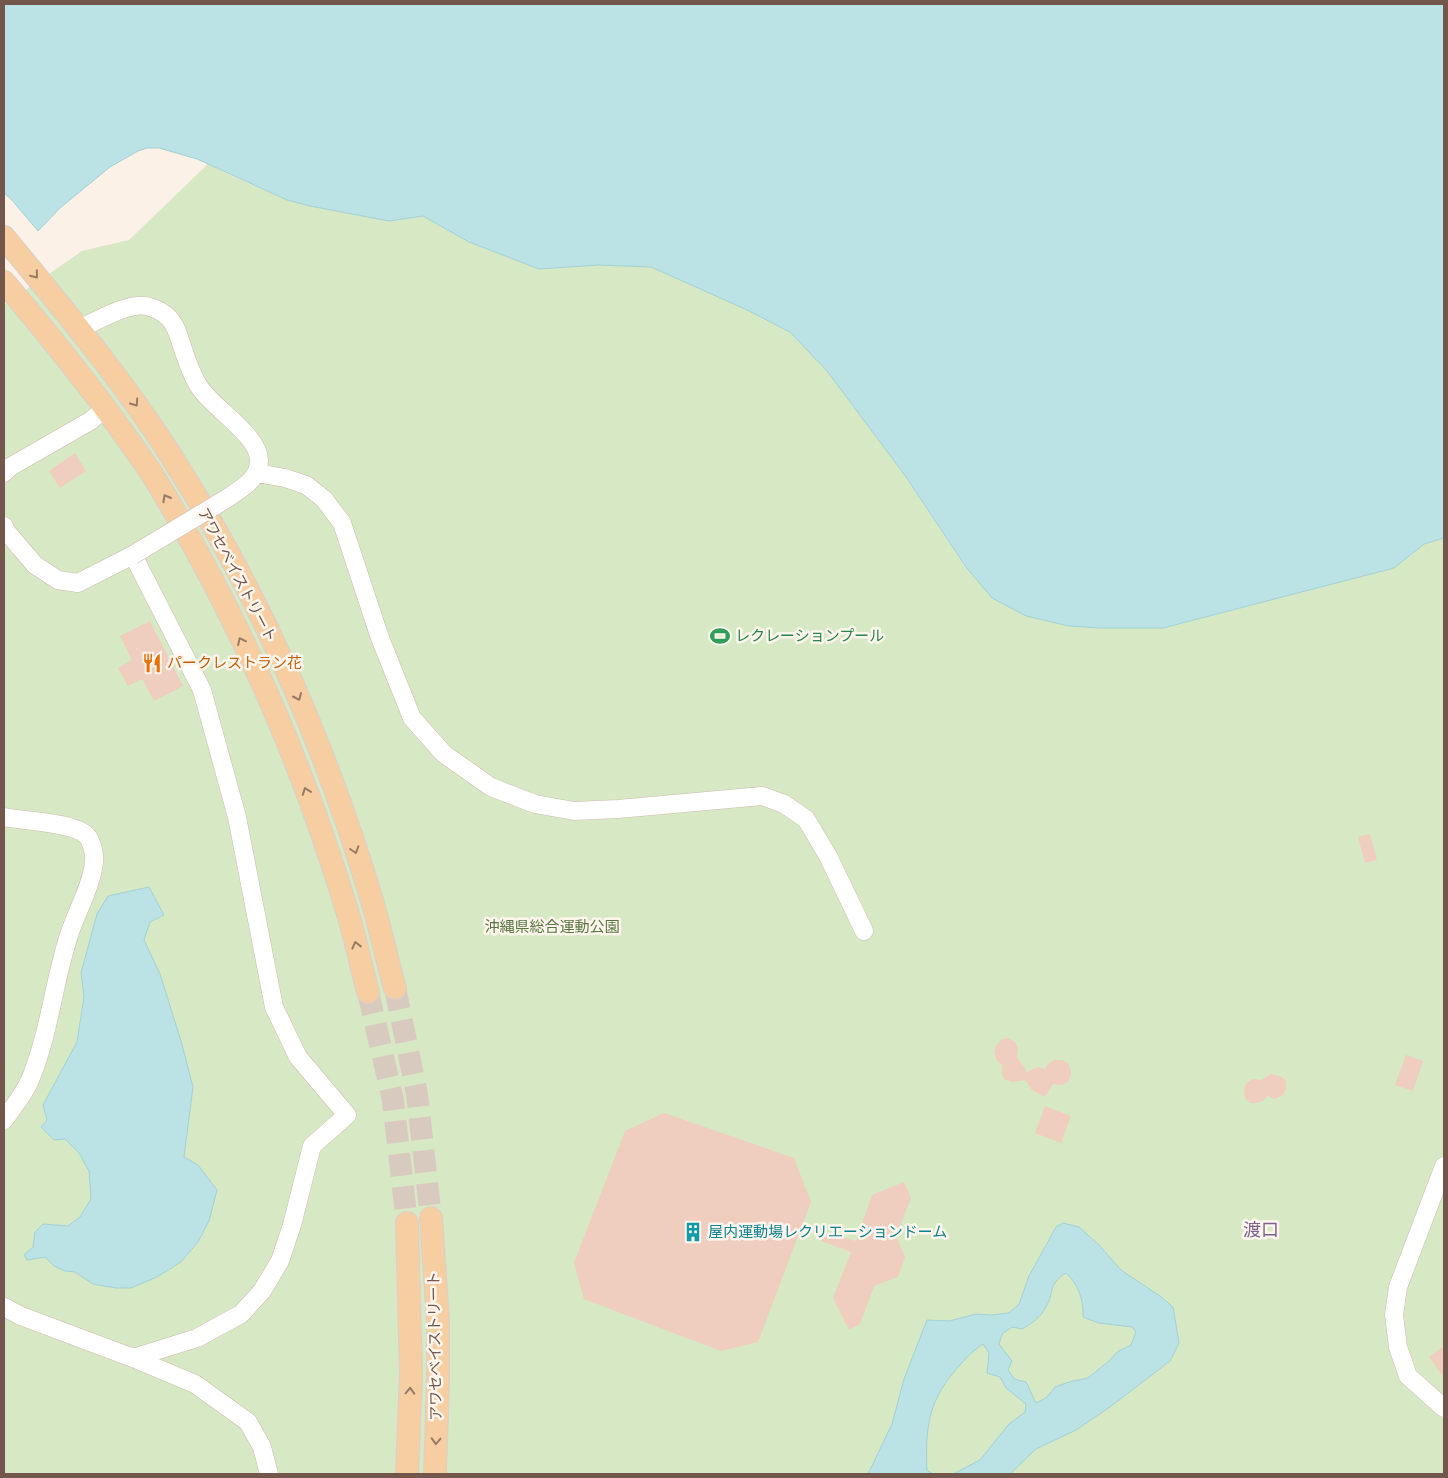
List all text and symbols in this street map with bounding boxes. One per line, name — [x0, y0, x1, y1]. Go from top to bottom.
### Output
one-way arrow — [29, 269, 38, 278]
one-way arrow — [129, 397, 138, 407]
one-way arrow — [162, 494, 172, 503]
street label: アワセベイストリート — [193, 504, 281, 646]
sports icon: レクレーションプール — [709, 625, 731, 647]
place label: レクレーションプール — [735, 626, 884, 646]
one-way arrow — [238, 638, 248, 647]
restaurant icon: パークレストラン花 — [141, 652, 163, 674]
place label: パークレストラン花 — [167, 653, 302, 673]
one-way arrow — [291, 692, 302, 701]
one-way arrow — [302, 787, 312, 795]
one-way arrow — [349, 845, 359, 853]
park label: 沖縄県総合運動公園 — [484, 917, 620, 937]
one-way arrow — [351, 941, 362, 950]
district label: 渡口 — [1243, 1218, 1279, 1242]
building icon: 屋内運動場レクリエーションドーム — [682, 1221, 704, 1243]
place label: 屋内運動場レクリエーションドーム — [708, 1222, 947, 1242]
street label: アワセベイストリート — [424, 1271, 446, 1421]
one-way arrow — [405, 1386, 416, 1394]
one-way arrow — [431, 1438, 441, 1446]

